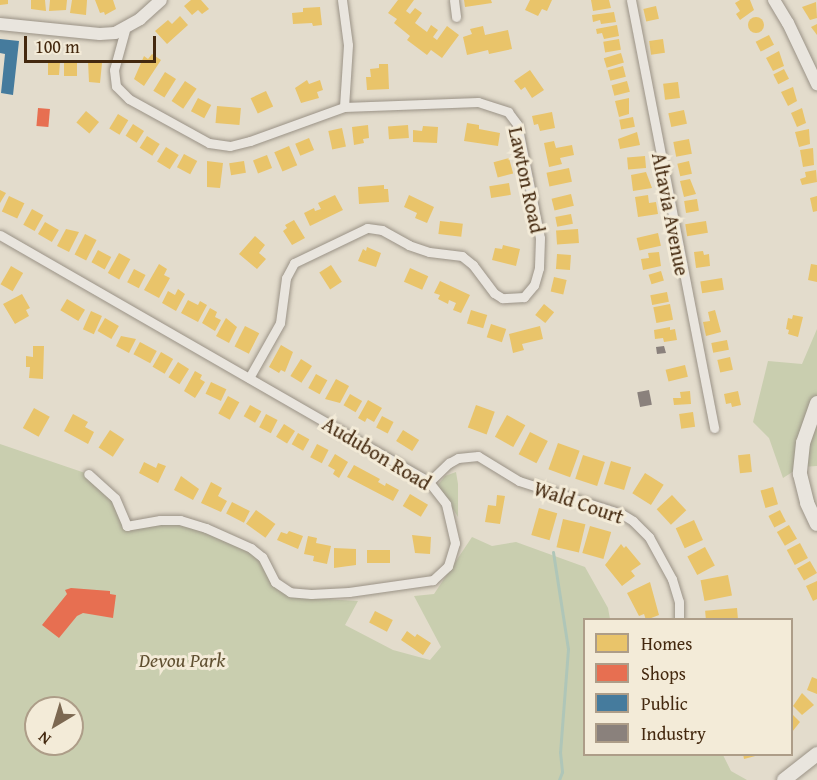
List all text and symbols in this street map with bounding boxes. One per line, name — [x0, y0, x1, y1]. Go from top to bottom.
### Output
scale bar — [27, 24, 159, 62]
text: 100 m — [35, 33, 80, 60]
street label: Lawton Road — [504, 125, 550, 235]
street label: Altavia Avenue — [647, 150, 695, 278]
street label: Audubon Road — [318, 411, 436, 495]
street label: Wald Court — [531, 475, 627, 529]
legend — [583, 618, 793, 756]
text: Homes — [641, 630, 692, 657]
park label: Devou Park — [139, 647, 225, 671]
text: Shops — [641, 660, 686, 687]
text: Public — [641, 690, 688, 717]
north arrow — [24, 696, 84, 756]
text: Industry — [641, 720, 706, 747]
text: N — [33, 726, 56, 751]

